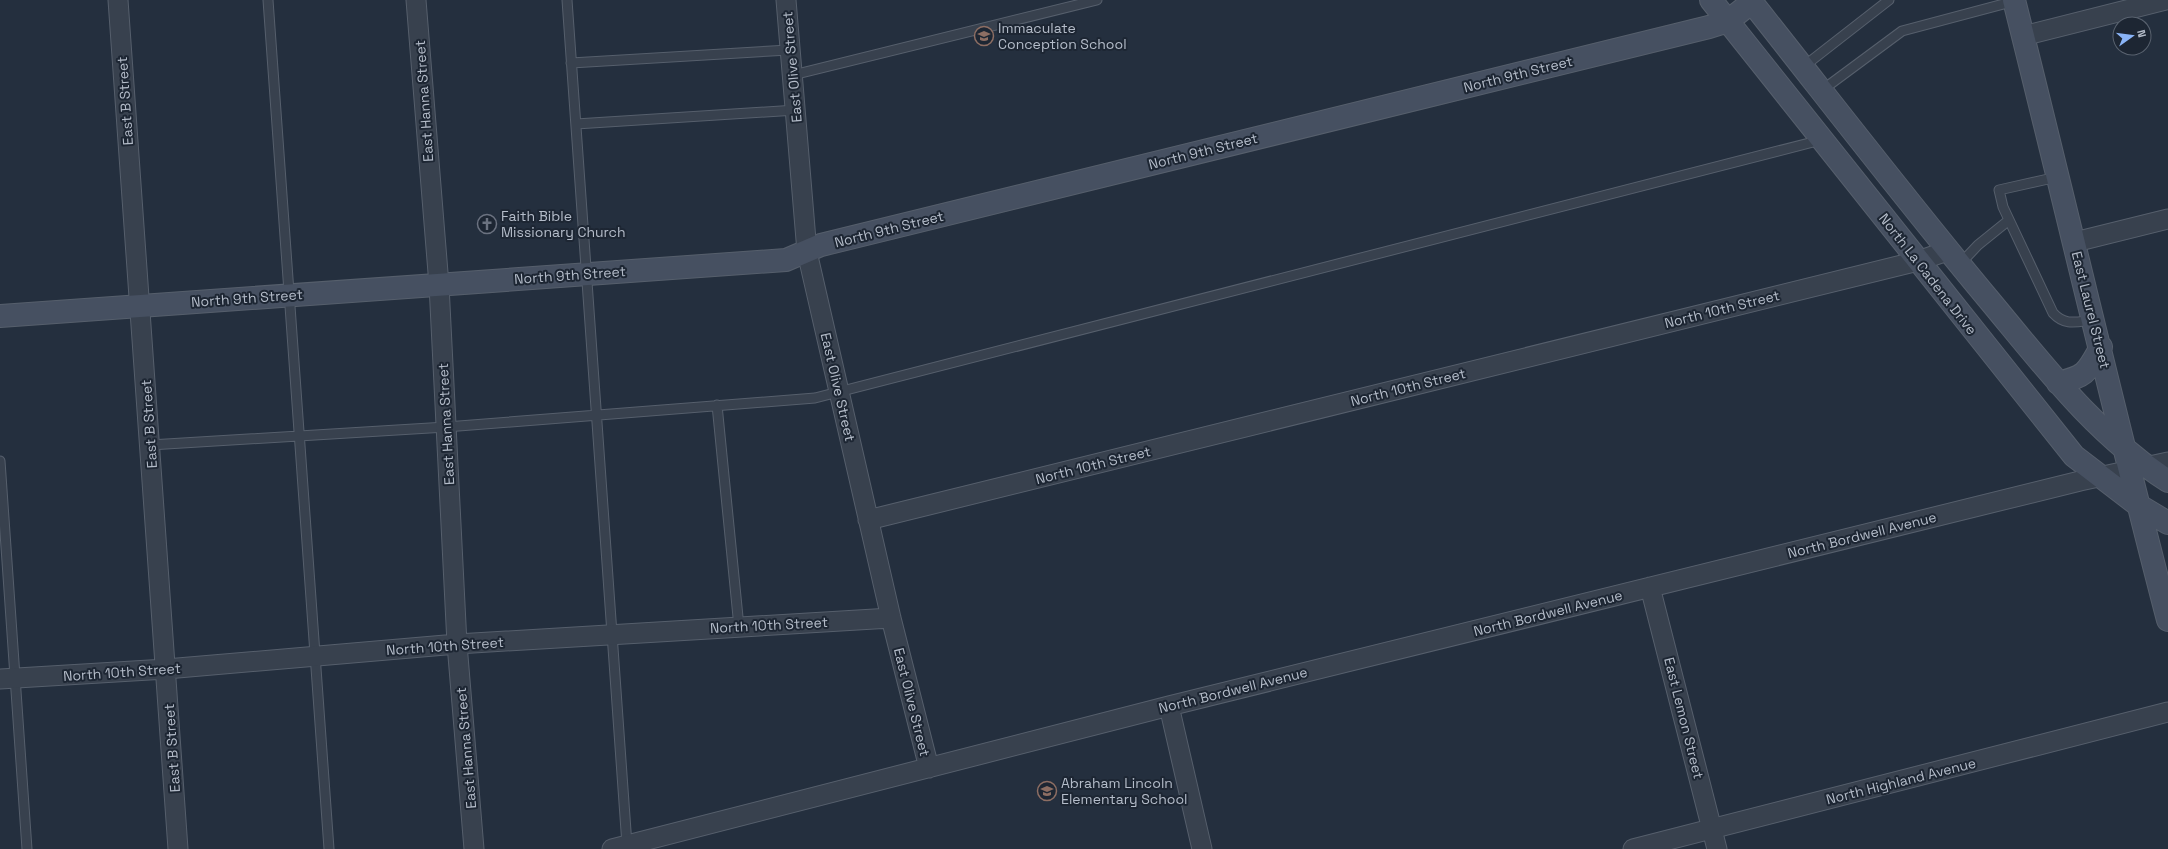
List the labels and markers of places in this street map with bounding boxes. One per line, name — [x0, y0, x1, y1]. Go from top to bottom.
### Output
place label: Immaculate Conception School — [998, 19, 1127, 53]
school or university icon: Immaculate Conception School — [973, 25, 995, 47]
place label: Faith Bible Missionary Church — [501, 207, 625, 241]
church icon: Faith Bible Missionary Church — [476, 213, 498, 235]
place label: Abraham Lincoln Elementary School — [1061, 774, 1187, 808]
school or university icon: Abraham Lincoln Elementary School — [1036, 780, 1058, 802]

